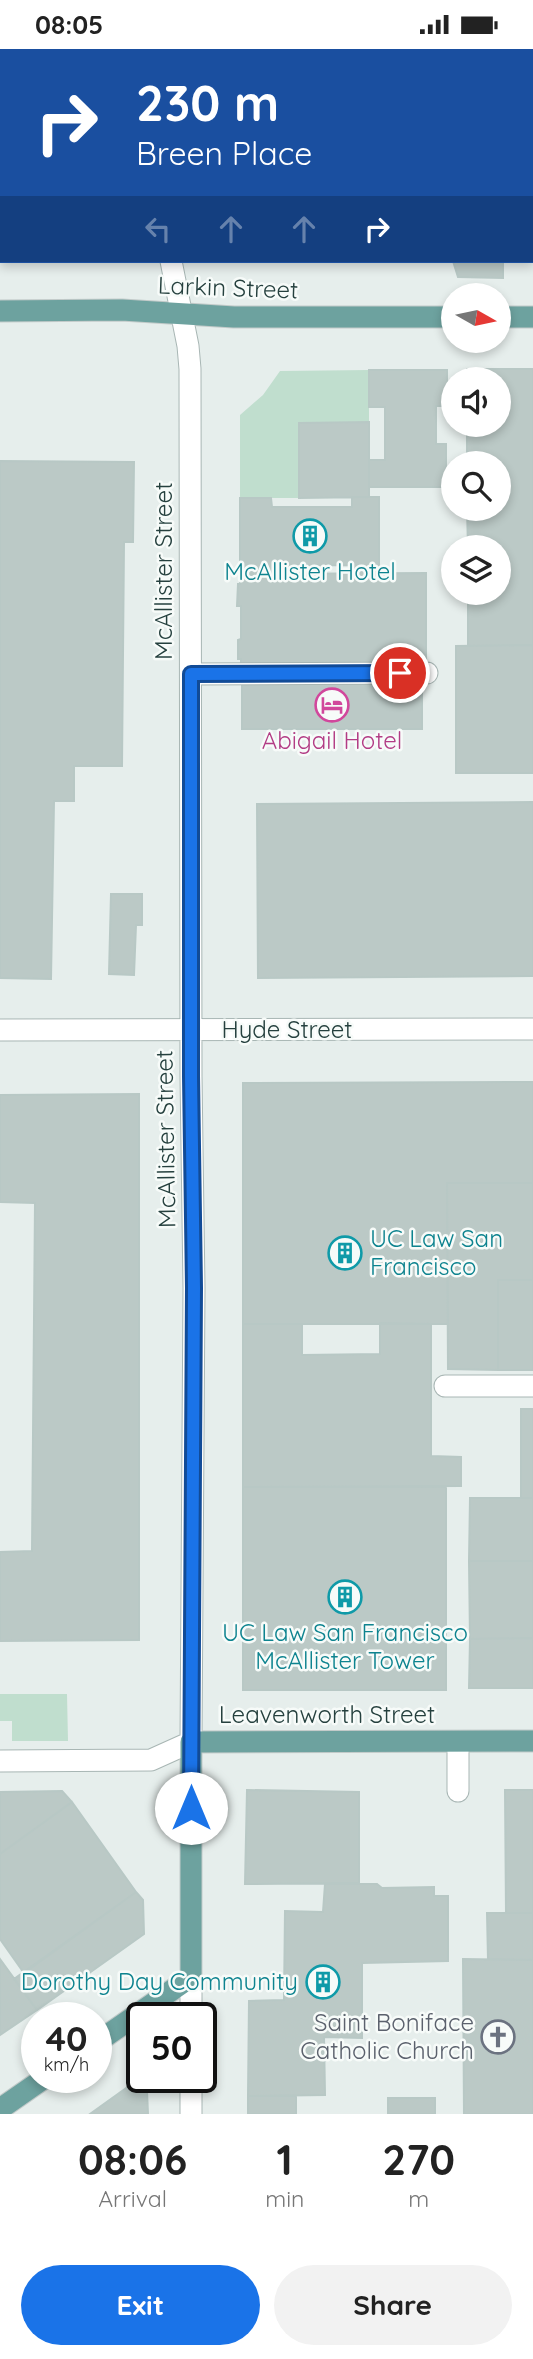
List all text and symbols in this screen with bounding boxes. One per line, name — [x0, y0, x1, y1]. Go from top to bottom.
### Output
text: 08:05 — [35, 8, 103, 41]
text: 230 m — [136, 72, 279, 133]
icon: right — [21, 77, 112, 168]
text: Breen Place — [136, 133, 312, 173]
icon: left — [139, 210, 177, 248]
icon: ahead — [212, 210, 250, 248]
icon: ahead — [285, 210, 323, 248]
icon: right — [358, 210, 396, 248]
street label: Larkin Street — [157, 270, 299, 304]
north arrow — [441, 283, 511, 353]
map controls — [441, 283, 511, 605]
button: sound — [441, 367, 511, 437]
button: search — [441, 451, 511, 521]
street label: McAllister Street — [148, 482, 178, 660]
building icon: McAllister Hotel — [291, 517, 329, 555]
button: layers — [441, 535, 511, 605]
place label: McAllister Hotel — [224, 556, 396, 586]
pin — [370, 643, 430, 703]
icon: arrive — [381, 654, 419, 692]
hotel icon: Abigail Hotel — [313, 686, 351, 724]
place label: Abigail Hotel — [262, 725, 402, 755]
street label: Hyde Street — [221, 1014, 353, 1044]
street label: McAllister Street — [148, 1050, 182, 1228]
place label: UC Law San Francisco — [370, 1223, 503, 1281]
building icon: UC Law San Francisco — [326, 1234, 364, 1272]
building icon: UC Law San Francisco McAllister Tower — [326, 1578, 364, 1616]
place label: UC Law San Francisco McAllister Tower — [222, 1617, 468, 1675]
street label: Leavenworth Street — [219, 1699, 435, 1729]
position arrow — [154, 1771, 228, 1845]
building icon: Dorothy Day Community — [304, 1963, 342, 2001]
place label: Dorothy Day Community — [21, 1966, 298, 1996]
speed limit sign: 50 — [126, 2002, 217, 2093]
place label: Saint Boniface Catholic Church — [300, 2007, 474, 2065]
text: 40 — [45, 2016, 88, 2060]
church icon: Saint Boniface Catholic Church — [479, 2018, 517, 2056]
text: km/h — [44, 2053, 89, 2076]
text: 08:06 — [78, 2133, 187, 2186]
text: 1 — [277, 2133, 293, 2186]
text: 270 — [382, 2133, 455, 2186]
text: Arrival — [98, 2184, 167, 2213]
text: min — [265, 2184, 304, 2213]
text: m — [408, 2184, 429, 2213]
button: Exit — [21, 2265, 260, 2345]
button: Share — [274, 2265, 512, 2345]

